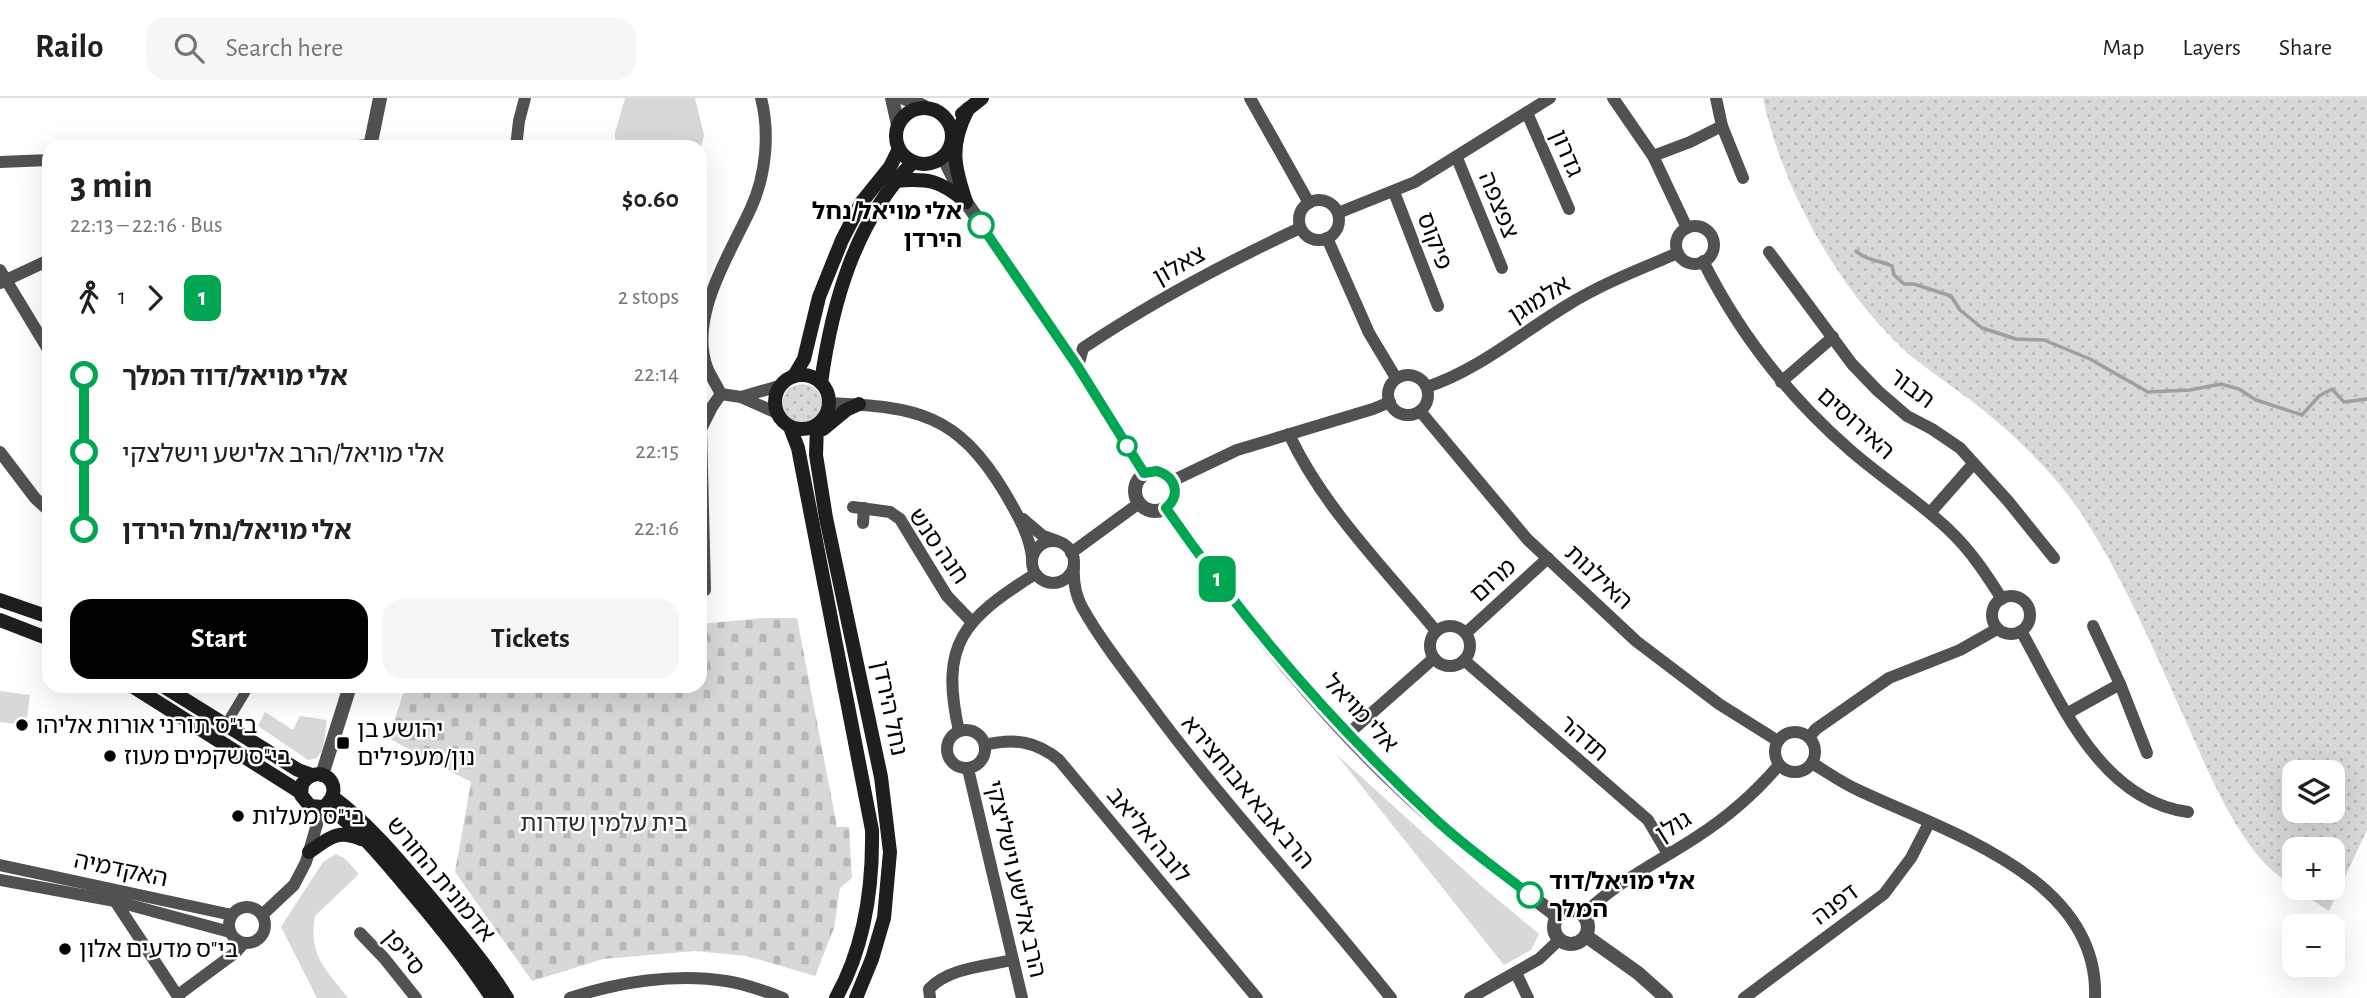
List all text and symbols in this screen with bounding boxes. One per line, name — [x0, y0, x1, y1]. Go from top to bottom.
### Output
search box — [146, 17, 636, 80]
icon: search — [170, 29, 208, 67]
text: Railo — [35, 31, 104, 64]
text: Search here — [226, 35, 343, 61]
text: Map — [2102, 36, 2144, 60]
text: Layers — [2182, 36, 2241, 60]
text: Share — [2279, 36, 2332, 60]
street label: גדרון — [1546, 126, 1587, 181]
text: 3 min — [70, 167, 153, 205]
street label: צפצפה — [1474, 169, 1522, 242]
text: $0.60 — [622, 186, 679, 212]
place label: אלי מויאל/נחל הירדן — [812, 200, 962, 252]
street label: פיקוס — [1412, 210, 1456, 273]
marker: אלי מויאל/נחל הירדן — [968, 212, 994, 238]
text: 22:13 – 22:16 · Bus — [70, 214, 223, 237]
street label: צאלון — [1149, 242, 1210, 290]
street label: אלמוגן — [1505, 272, 1575, 328]
icon: walk — [70, 279, 108, 317]
icon: forward — [136, 279, 174, 317]
text: 1 — [118, 286, 126, 309]
text: 1 — [198, 286, 207, 310]
text: 2 stops — [618, 286, 679, 309]
text: 22:14 — [634, 363, 679, 386]
text: אלי מויאל/דוד המלך — [122, 364, 348, 390]
street label: תבור — [1884, 364, 1938, 413]
street label: האירוסים — [1812, 383, 1898, 464]
unlabelled marker — [1117, 436, 1137, 456]
text: 22:15 — [635, 440, 679, 463]
text: אלי מויאל/הרב אלישע וישלצקי — [122, 441, 444, 467]
street label: חנה סנש — [904, 504, 973, 589]
text: 22:16 — [634, 517, 679, 540]
text: אלי מויאל/נחל הירדן — [122, 518, 352, 544]
street label: האילנות — [1560, 541, 1637, 615]
street label: מרום — [1466, 554, 1521, 607]
line badge: 1 — [1194, 556, 1240, 602]
text: 1 — [1213, 567, 1221, 591]
button: Start — [70, 599, 368, 679]
button: Tickets — [382, 599, 679, 679]
street label: נחל הירדן — [867, 658, 911, 758]
street label: אלי מויאל — [1319, 670, 1402, 757]
street label: תדהר — [1555, 711, 1612, 766]
street label: הרב אבא אבוחצירא — [1176, 712, 1318, 874]
place label: בי"ס תורני אורות אליהו — [36, 714, 257, 738]
marker: בי"ס תורני אורות אליהו — [14, 717, 30, 733]
place label: יהושע בן נון/מעפילים — [357, 718, 475, 770]
marker: יהושע בן נון/מעפילים — [335, 735, 351, 751]
place label: בי"ס שקמים מעוז — [124, 745, 291, 769]
marker: בי"ס שקמים מעוז — [102, 748, 118, 764]
map controls — [2282, 760, 2345, 977]
button: layers — [2282, 760, 2345, 823]
street label: הרב אלישע וישליצקי — [981, 778, 1049, 980]
street label: לובה אליאב — [1102, 784, 1195, 888]
place label: בי"ס מעלות — [252, 805, 365, 829]
street label: גולן — [1652, 807, 1695, 847]
marker: בי"ס מעלות — [230, 808, 246, 824]
park label: בית עלמין שדרות — [520, 812, 688, 836]
street label: אדמונית החורש — [381, 813, 499, 947]
button: + — [2282, 837, 2345, 900]
street label: האקדמיה — [72, 848, 170, 892]
place label: אלי מויאל/דוד המלך — [1549, 870, 1695, 922]
street label: דפנה — [1808, 880, 1863, 930]
marker: אלי מויאל/דוד המלך — [1517, 882, 1543, 908]
button: − — [2282, 914, 2345, 977]
street label: סייפן — [378, 925, 429, 980]
place label: בי"ס מדעים אלון — [79, 938, 238, 962]
marker: בי"ס מדעים אלון — [57, 941, 73, 957]

